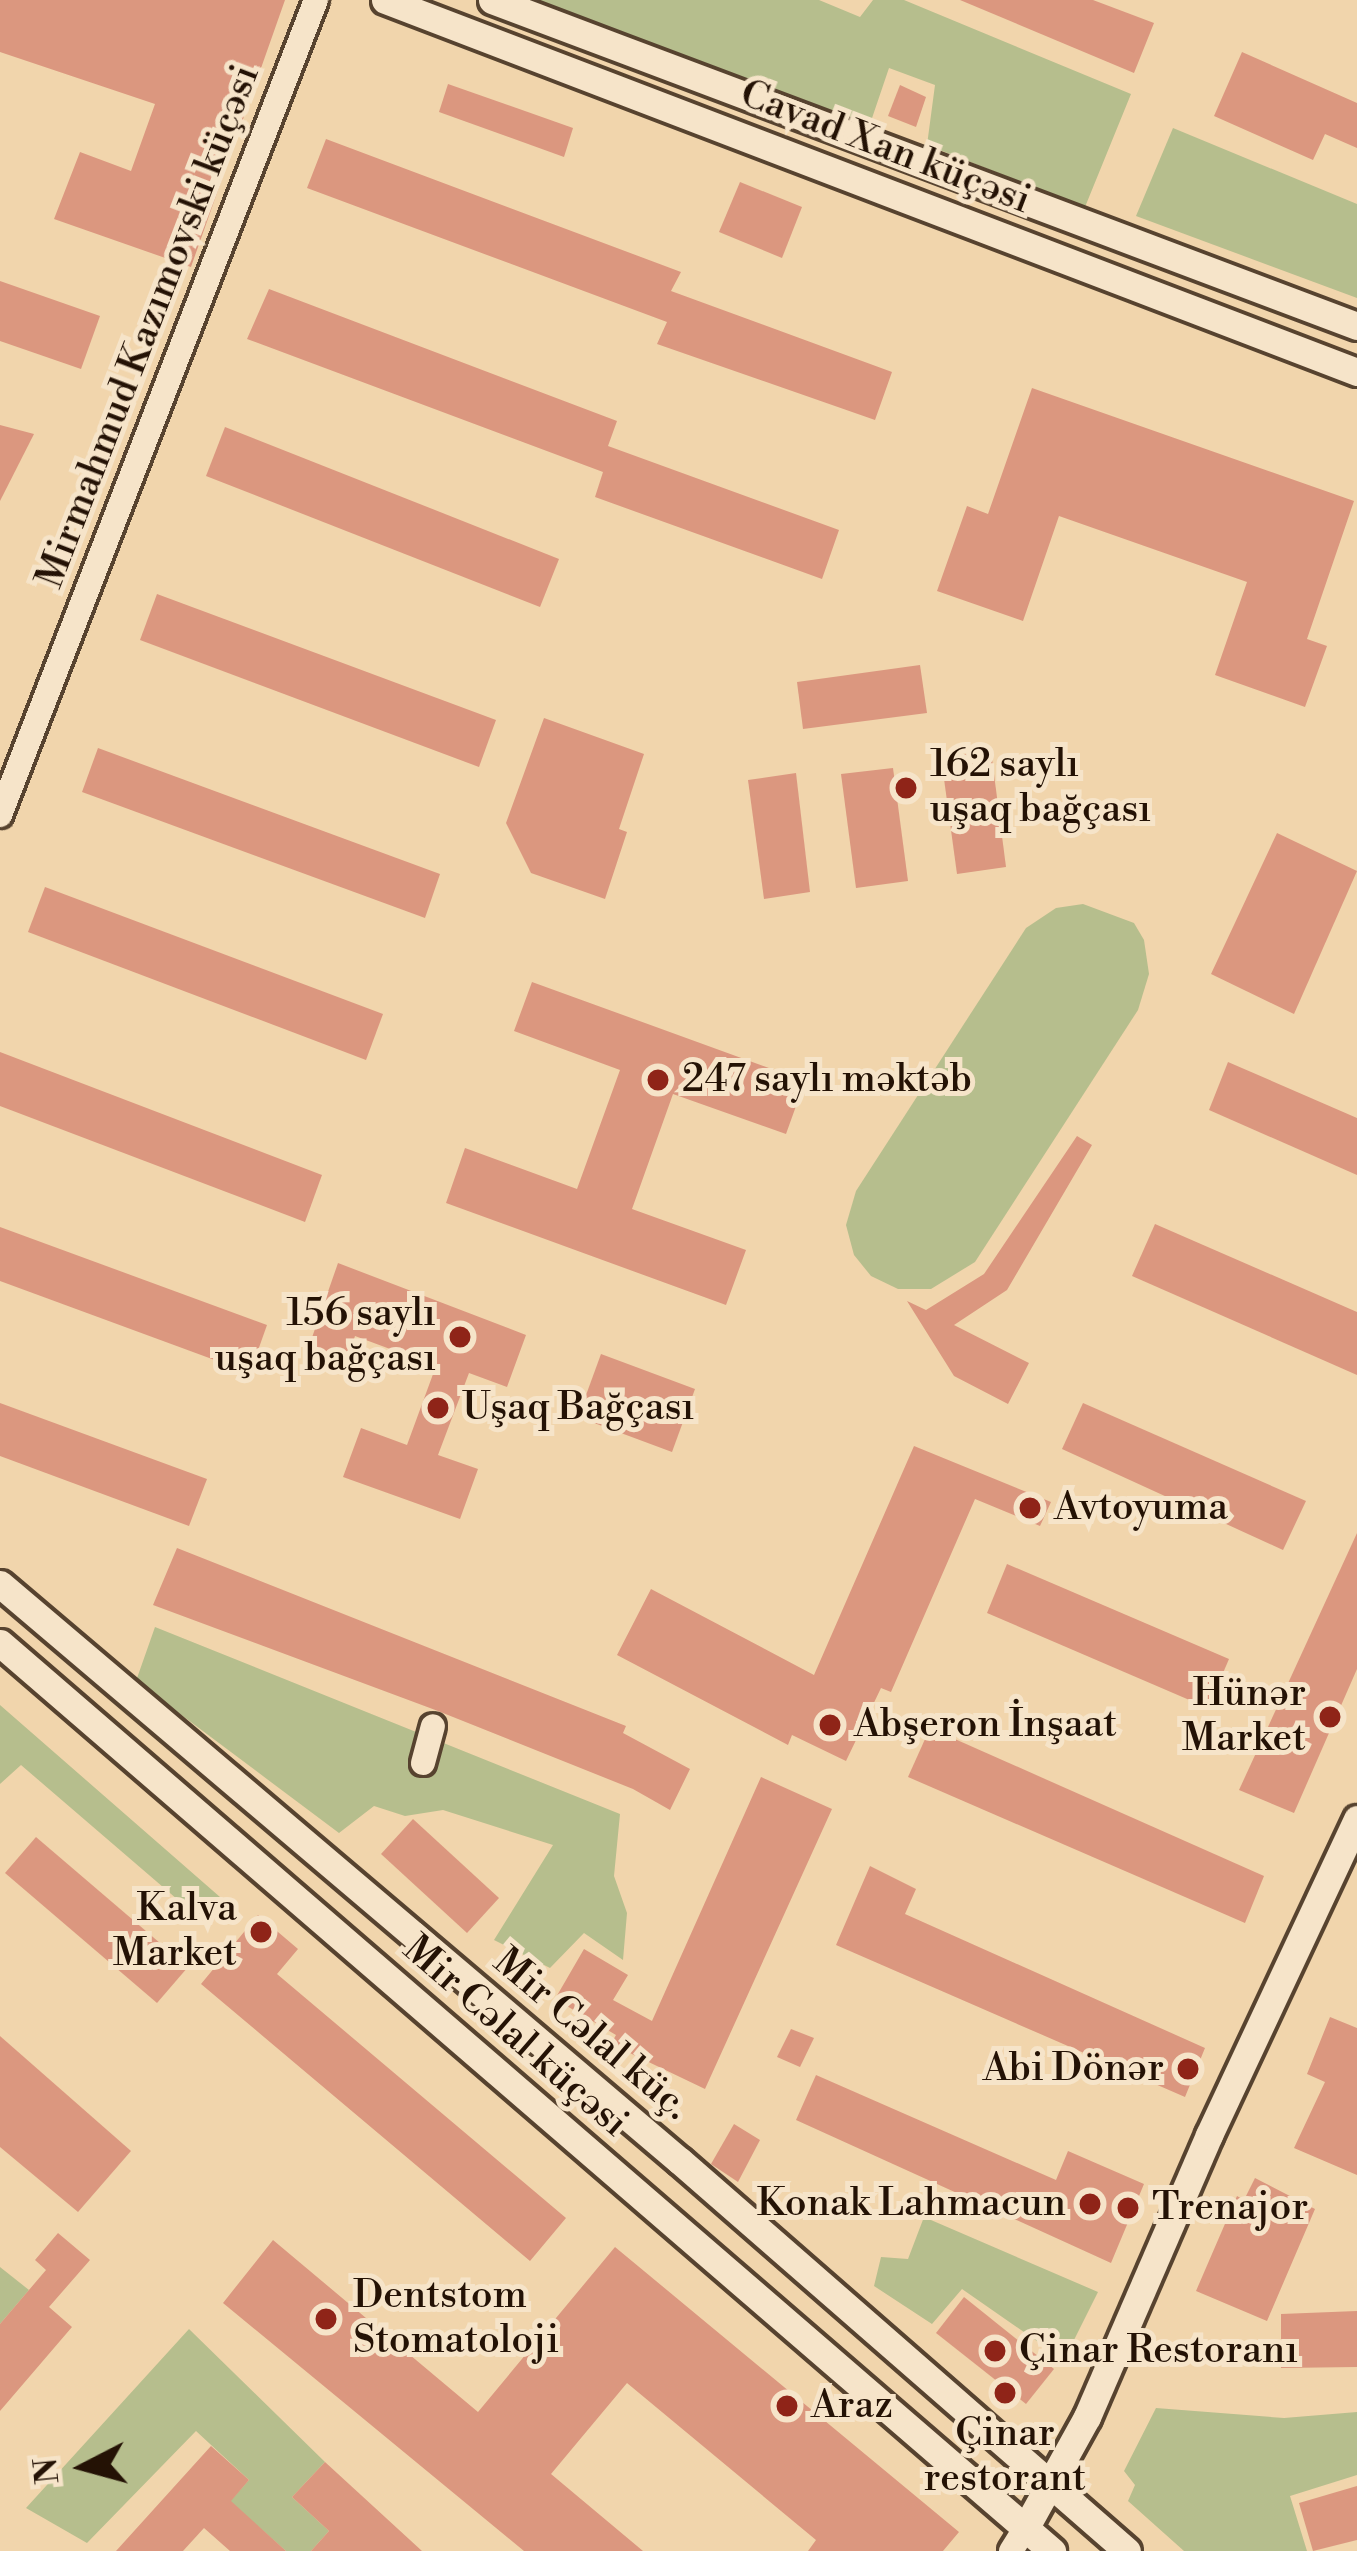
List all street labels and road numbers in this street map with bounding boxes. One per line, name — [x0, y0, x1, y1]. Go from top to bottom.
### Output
street label: Mirmahmud Kazımovski küçəsi — [27, 59, 271, 595]
street label: Cavad Xan küçəsi — [733, 71, 1037, 225]
street label: Mir Cəlal küçəsi — [393, 1927, 637, 2147]
street label: Mir Cəlal küç. — [483, 1939, 699, 2131]

